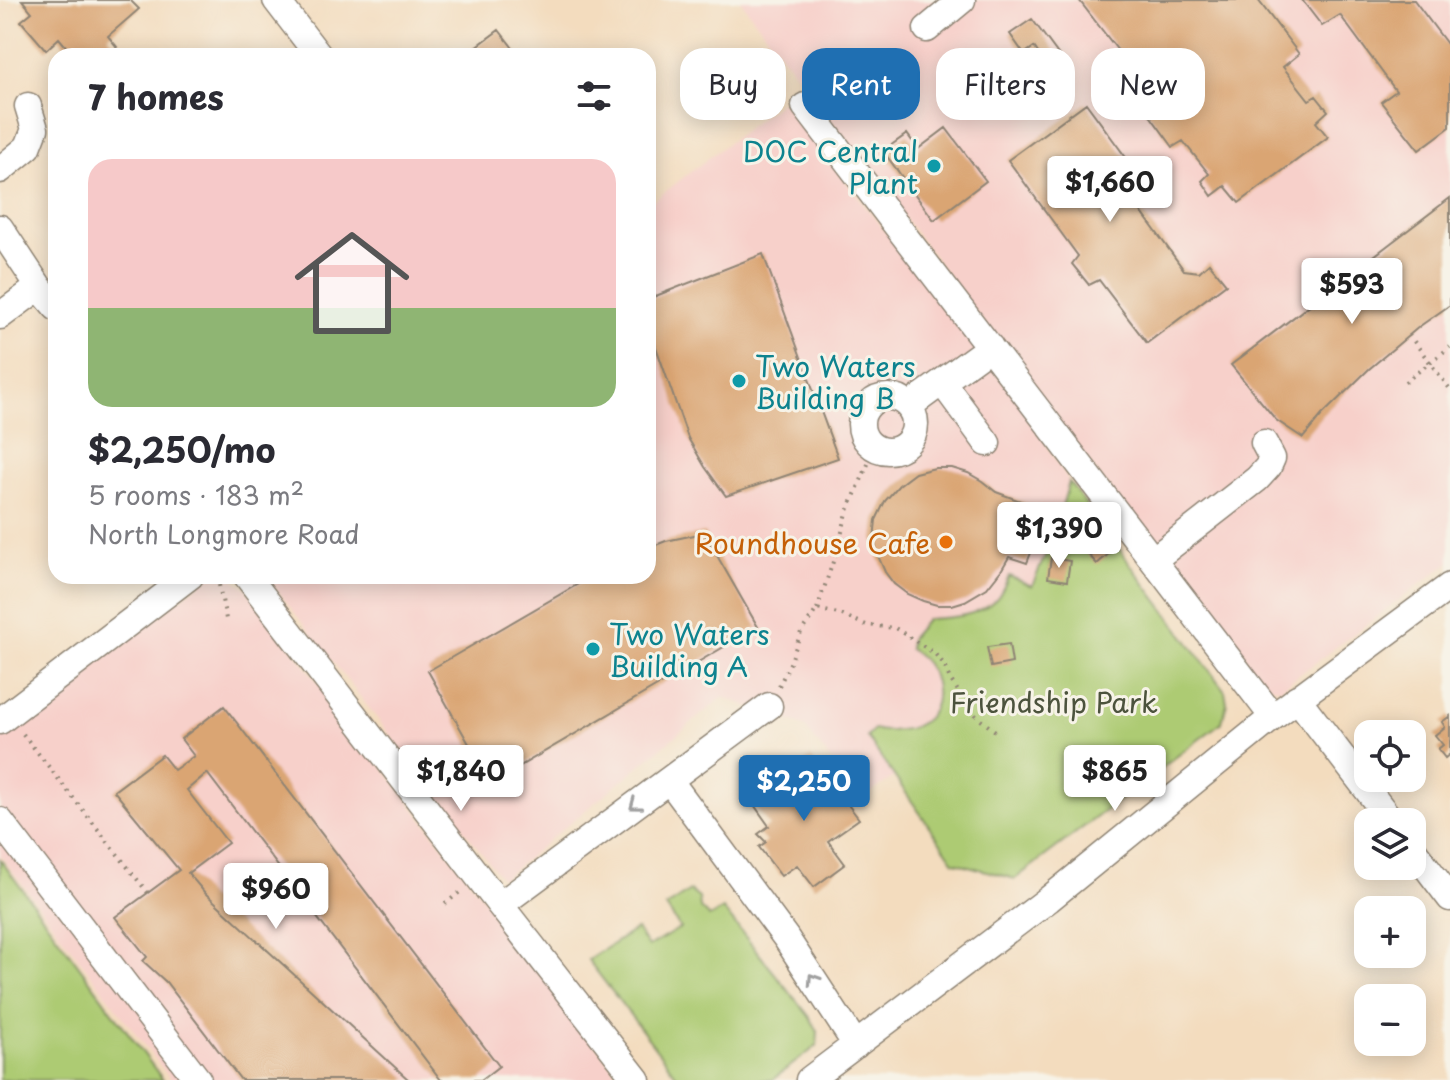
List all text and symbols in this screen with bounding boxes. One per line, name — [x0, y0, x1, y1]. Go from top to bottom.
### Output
chip: Buy — [680, 48, 786, 120]
chip: Rent — [802, 48, 920, 120]
chip: Filters — [936, 48, 1075, 120]
chip: New — [1091, 48, 1205, 120]
text: 7 homes — [88, 70, 224, 122]
icon: filters — [572, 74, 616, 118]
place label: DOC Central Plant — [743, 129, 918, 204]
pin: $1,660 — [1045, 156, 1175, 224]
marker: DOC Central Plant — [925, 157, 943, 175]
text: $1,660 — [1065, 162, 1155, 201]
icon: home — [280, 211, 424, 355]
pin: $593 — [1305, 258, 1399, 326]
text: $593 — [1319, 264, 1385, 303]
place label: Two Waters Building B — [755, 344, 916, 419]
marker: Two Waters Building B — [730, 372, 748, 390]
text: $2,250/mo — [88, 423, 275, 475]
text: 5 rooms · 183 m² — [88, 475, 304, 514]
pin: $1,390 — [994, 502, 1124, 570]
text: $1,390 — [1015, 508, 1103, 547]
text: North Longmore Road — [88, 514, 360, 553]
place label: Roundhouse Cafe — [695, 521, 930, 564]
marker: Roundhouse Cafe — [937, 533, 955, 551]
place label: Two Waters Building A — [609, 612, 770, 687]
marker: Two Waters Building A — [584, 640, 602, 658]
park label: Friendship Park — [950, 680, 1158, 723]
map controls — [1354, 720, 1426, 1056]
button: locate — [1354, 720, 1426, 792]
pin: $1,840 — [396, 745, 526, 813]
pin: $865 — [1068, 745, 1162, 813]
text: $1,840 — [417, 751, 506, 790]
text: $865 — [1082, 751, 1148, 790]
pin: $2,250 — [739, 755, 869, 823]
text: $2,250 — [757, 761, 851, 800]
one-way arrow — [629, 795, 644, 810]
button: layers — [1354, 808, 1426, 880]
pin: $960 — [229, 863, 323, 931]
text: $960 — [241, 869, 311, 908]
button: + — [1354, 896, 1426, 968]
one-way arrow — [808, 974, 823, 988]
button: − — [1354, 984, 1426, 1056]

